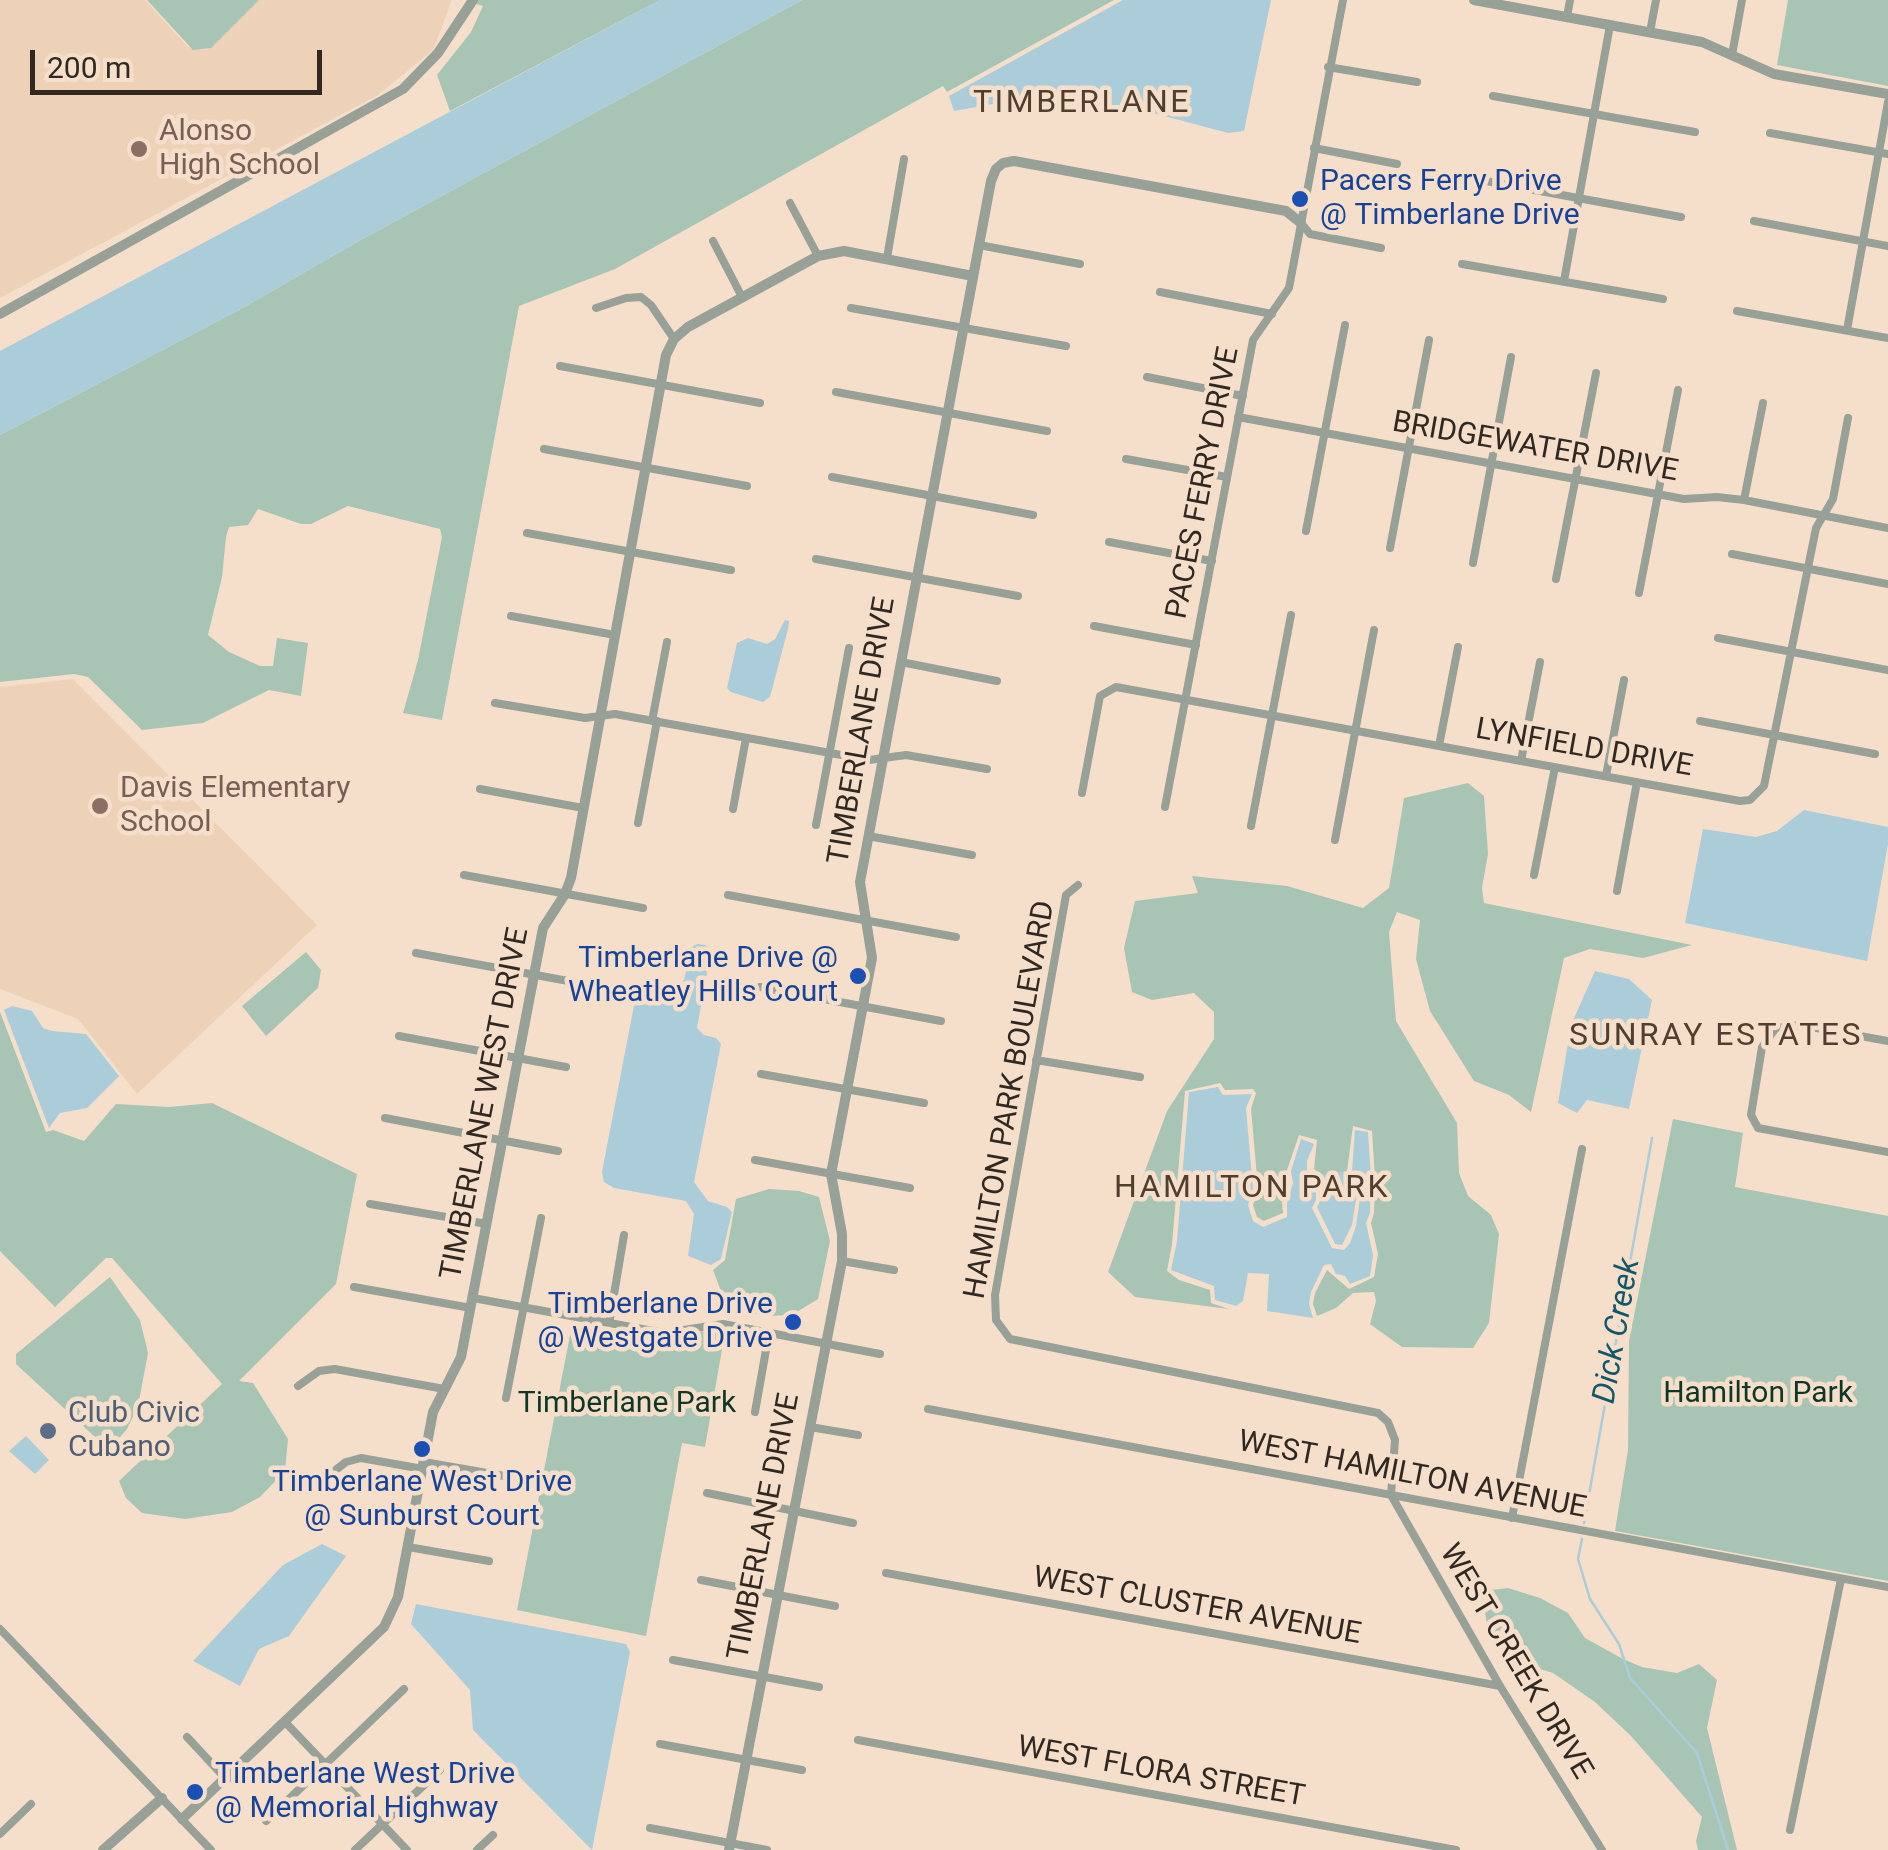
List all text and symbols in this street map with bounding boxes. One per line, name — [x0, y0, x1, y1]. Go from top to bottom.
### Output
scale bar — [35, 30, 328, 92]
text: 200 m — [47, 50, 131, 85]
district label: TIMBERLANE — [973, 85, 1191, 123]
place label: Alonso High School — [159, 114, 320, 184]
marker: Alonso High School — [128, 138, 150, 160]
place label: Pacers Ferry Drive @ Timberlane Drive — [1320, 164, 1580, 234]
marker: Pacers Ferry Drive @ Timberlane Drive — [1289, 188, 1311, 210]
street label: PACES FERRY DRIVE — [1160, 344, 1248, 622]
street label: BRIDGEWATER DRIVE — [1389, 405, 1681, 491]
street label: TIMBERLANE DRIVE — [822, 594, 904, 868]
street label: LYNFIELD DRIVE — [1473, 712, 1695, 786]
place label: Davis Elementary School — [120, 771, 350, 842]
marker: Davis Elementary School — [89, 795, 111, 817]
street label: HAMILTON PARK BOULEVARD — [958, 898, 1064, 1302]
street label: TIMBERLANE WEST DRIVE — [434, 925, 538, 1283]
place label: Timberlane Drive @ Wheatley Hills Court — [568, 941, 838, 1012]
marker: Timberlane Drive @ Wheatley Hills Court — [847, 965, 869, 987]
district label: SUNRAY ESTATES — [1569, 1018, 1863, 1056]
district label: HAMILTON PARK — [1114, 1170, 1390, 1208]
water label: Dick Creek — [1586, 1255, 1650, 1407]
place label: Timberlane Drive @ Westgate Drive — [538, 1287, 773, 1358]
marker: Timberlane Drive @ Westgate Drive — [782, 1311, 804, 1333]
park label: Hamilton Park — [1663, 1376, 1853, 1412]
park label: Timberlane Park — [518, 1386, 736, 1422]
street label: TIMBERLANE DRIVE — [721, 1391, 809, 1663]
place label: Club Civic Cubano — [68, 1396, 200, 1466]
marker: Club Civic Cubano — [37, 1420, 59, 1442]
street label: WEST HAMILTON AVENUE — [1235, 1425, 1589, 1527]
marker: Timberlane West Drive @ Sunburst Court — [411, 1438, 433, 1460]
place label: Timberlane West Drive @ Sunburst Court — [272, 1465, 572, 1536]
street label: WEST CREEK DRIVE — [1431, 1538, 1599, 1786]
street label: WEST CLUSTER AVENUE — [1030, 1560, 1364, 1654]
street label: WEST FLORA STREET — [1014, 1730, 1308, 1816]
place label: Timberlane West Drive @ Memorial Highway — [215, 1757, 515, 1828]
marker: Timberlane West Drive @ Memorial Highway — [184, 1781, 206, 1803]

